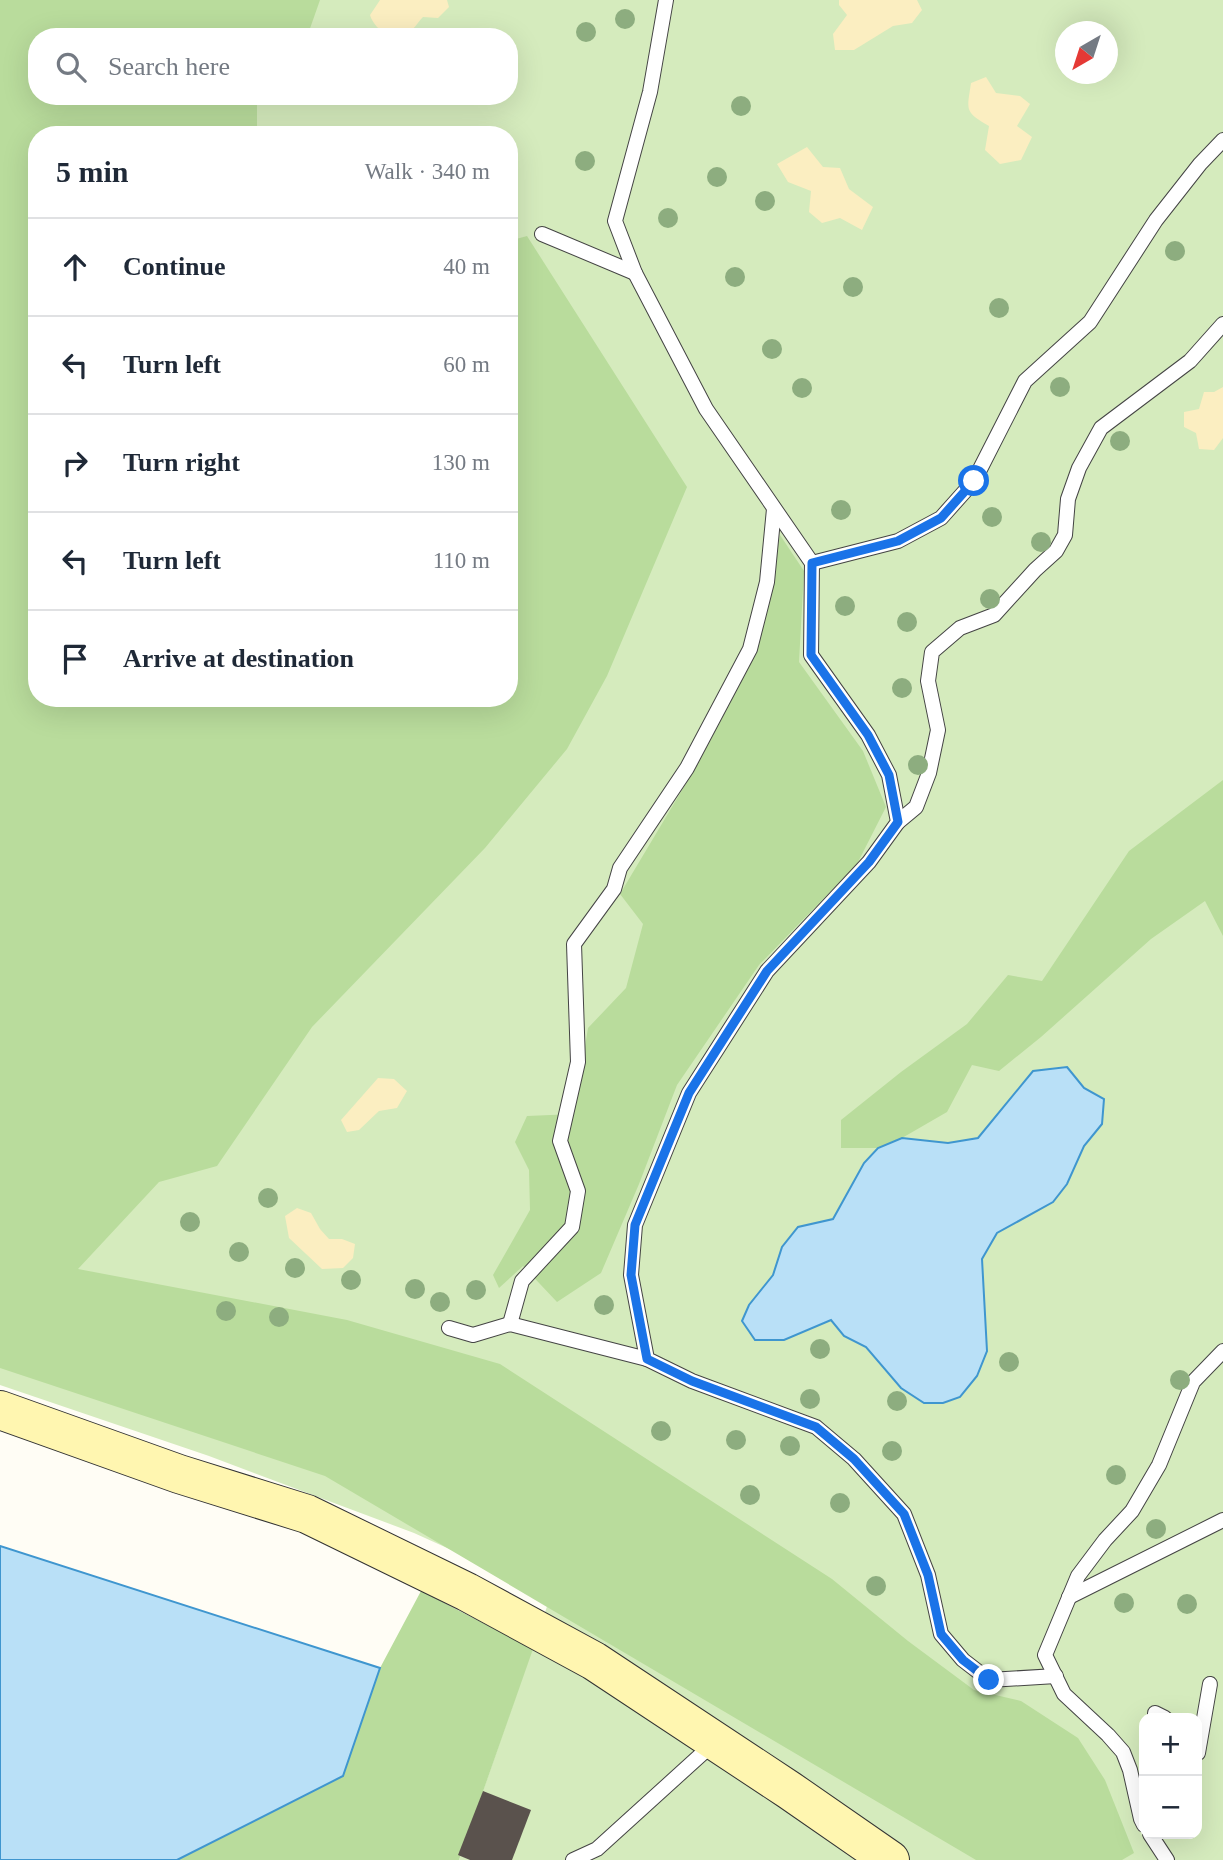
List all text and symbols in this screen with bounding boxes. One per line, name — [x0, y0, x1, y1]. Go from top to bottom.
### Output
north arrow — [1055, 21, 1118, 84]
search box — [28, 28, 518, 105]
icon: search — [52, 48, 90, 86]
text: Search here — [108, 52, 230, 81]
text: 5 min — [56, 155, 129, 188]
text: Walk · 340 m — [365, 159, 490, 184]
icon: ahead — [56, 248, 94, 286]
text: Continue — [123, 252, 226, 281]
text: 40 m — [443, 254, 490, 279]
icon: left — [56, 346, 94, 384]
text: Turn left — [123, 350, 221, 379]
text: 60 m — [443, 352, 490, 377]
icon: right — [56, 444, 94, 482]
text: Turn right — [123, 448, 240, 477]
text: 130 m — [432, 450, 490, 475]
route start — [958, 465, 989, 496]
icon: left — [56, 542, 94, 580]
text: Turn left — [123, 546, 221, 575]
text: 110 m — [433, 548, 490, 573]
icon: arrive — [56, 640, 94, 678]
text: Arrive at destination — [123, 644, 354, 673]
route end — [973, 1664, 1004, 1695]
map controls — [1139, 1713, 1202, 1839]
button: + — [1139, 1713, 1202, 1776]
button: − — [1139, 1776, 1202, 1839]

